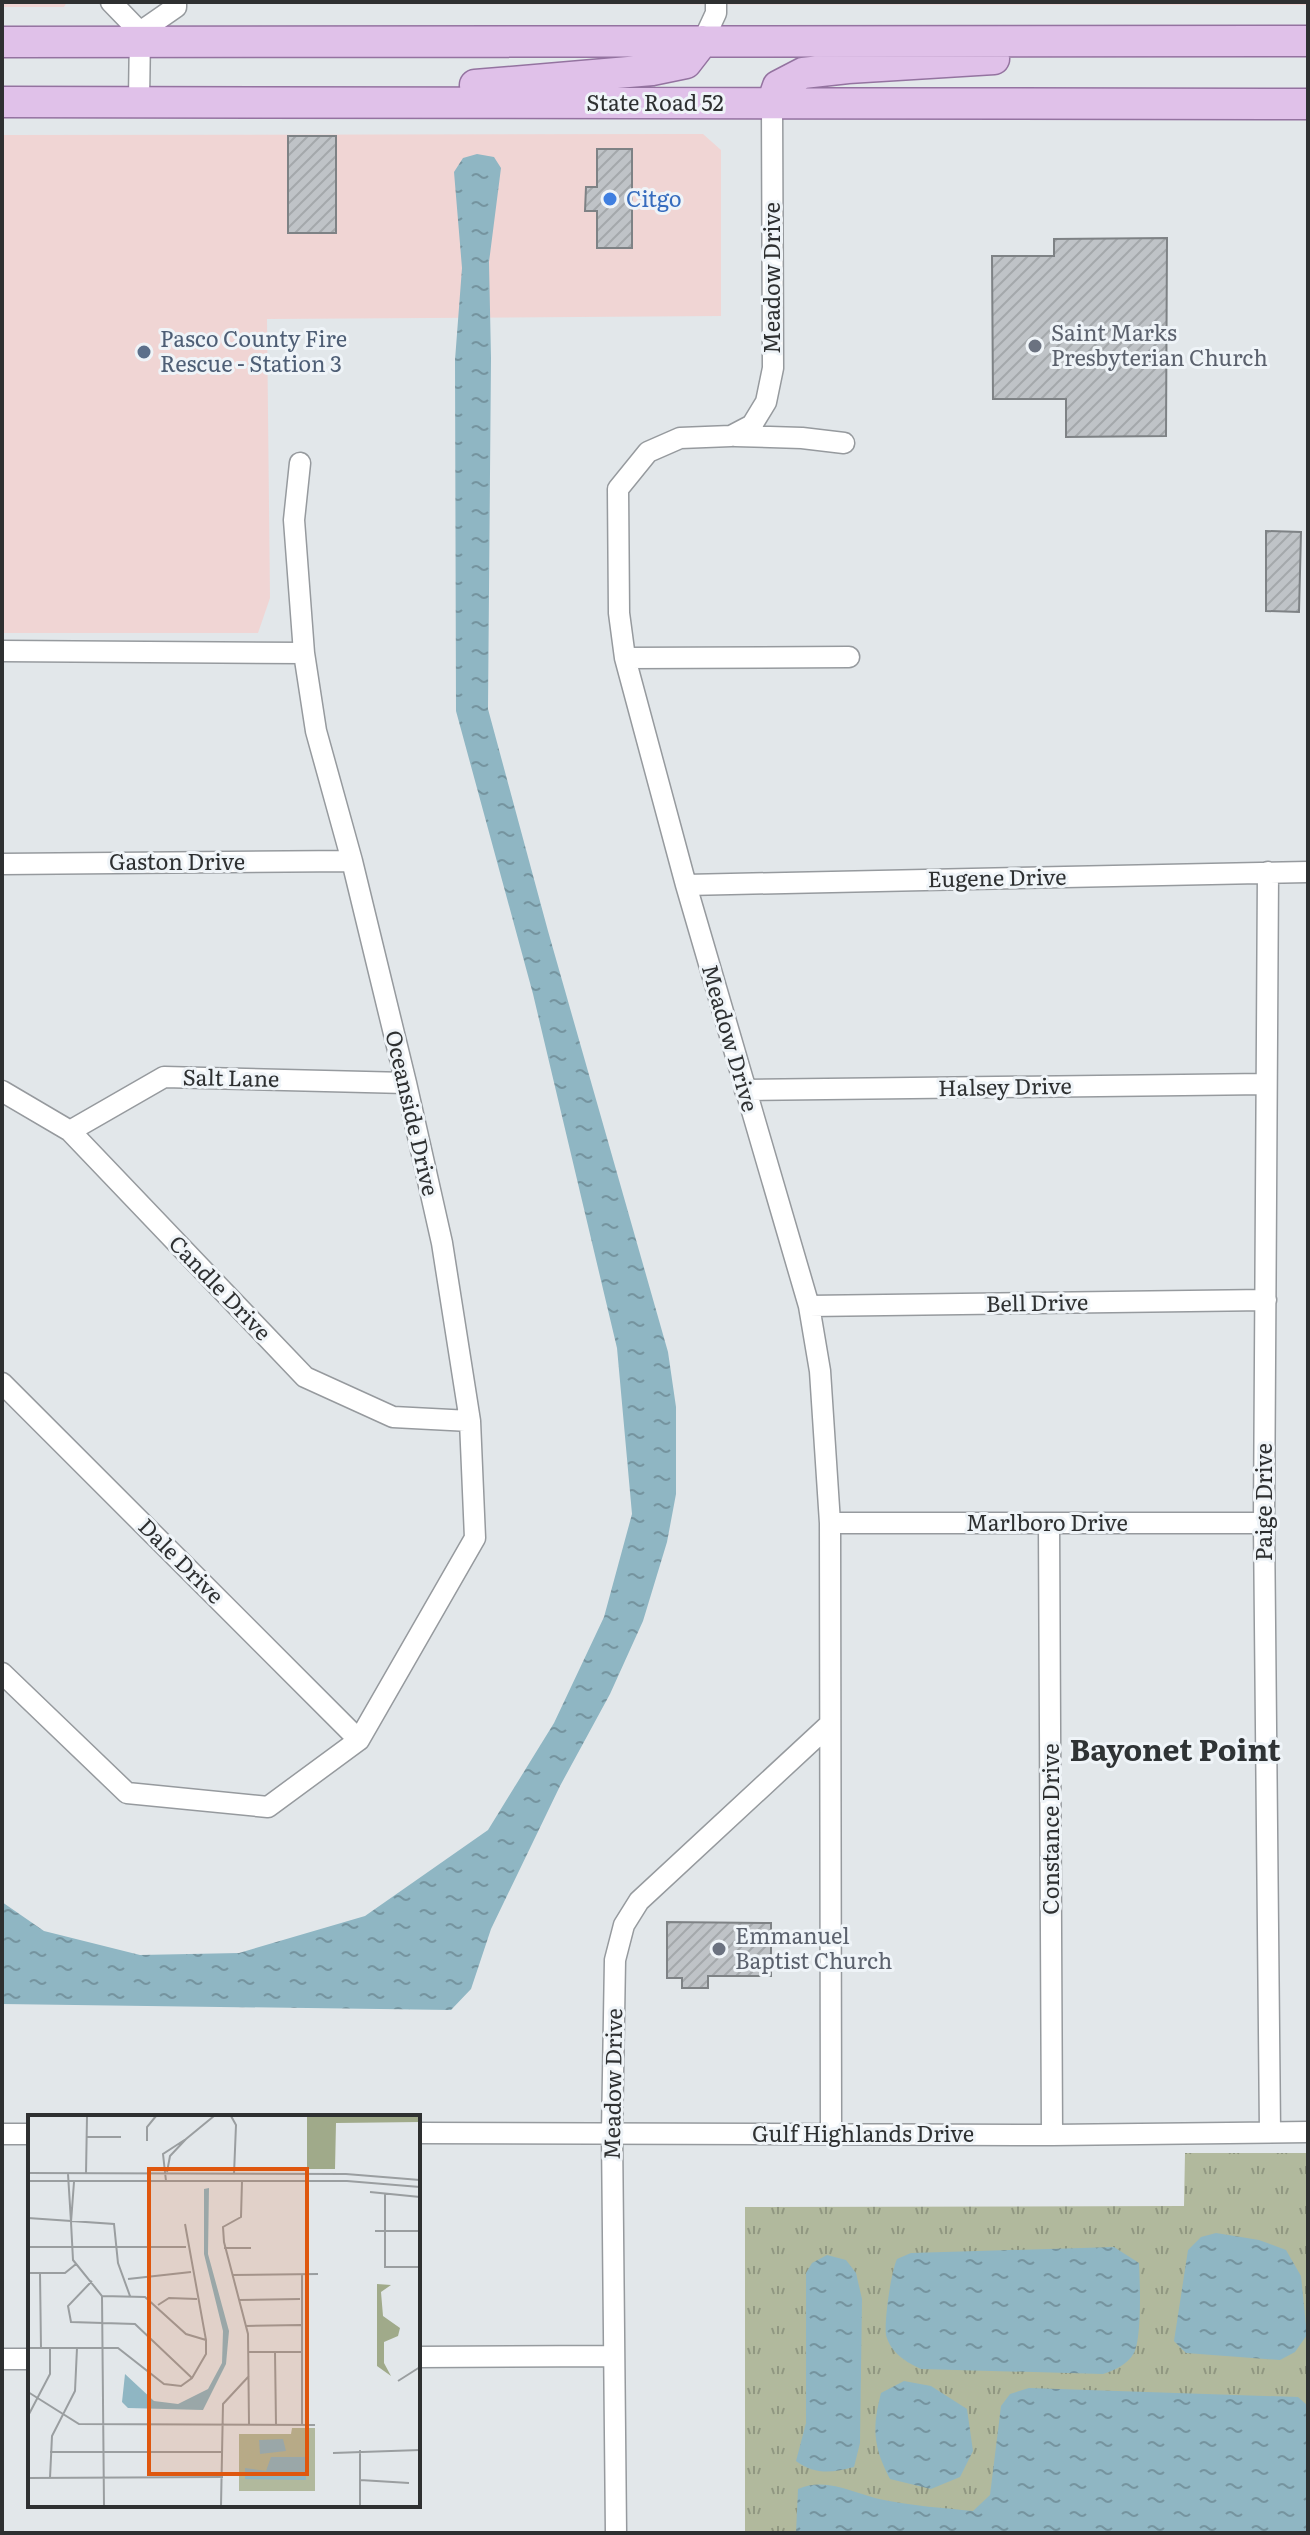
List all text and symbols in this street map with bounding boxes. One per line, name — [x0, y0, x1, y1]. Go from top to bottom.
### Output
street label: State Road 52 — [586, 85, 724, 118]
place label: Citgo — [626, 181, 682, 214]
marker: Citgo — [601, 190, 619, 208]
street label: Meadow Drive — [754, 202, 787, 354]
place label: Saint Marks Presbyterian Church — [1051, 315, 1268, 373]
place label: Pasco County Fire Rescue - Station 3 — [160, 321, 347, 379]
marker: Saint Marks Presbyterian Church — [1026, 337, 1044, 355]
marker: Pasco County Fire Rescue - Station 3 — [135, 343, 153, 361]
street label: Gaston Drive — [109, 844, 245, 877]
street label: Eugene Drive — [927, 859, 1067, 894]
street label: Meadow Drive — [695, 960, 768, 1115]
street label: Oceanside Drive — [378, 1027, 449, 1199]
street label: Salt Lane — [182, 1059, 280, 1094]
street label: Halsey Drive — [938, 1068, 1072, 1103]
street label: Candle Drive — [162, 1227, 280, 1347]
street label: Bell Drive — [985, 1284, 1089, 1319]
street label: Paige Drive — [1246, 1443, 1279, 1561]
street label: Marlboro Drive — [966, 1505, 1128, 1538]
street label: Dale Drive — [132, 1510, 232, 1610]
district label: Bayonet Point — [1069, 1726, 1281, 1770]
street label: Constance Drive — [1033, 1743, 1066, 1915]
place label: Emmanuel Baptist Church — [735, 1918, 892, 1976]
marker: Emmanuel Baptist Church — [710, 1940, 728, 1958]
street label: Meadow Drive — [594, 2008, 629, 2160]
inset map — [28, 2115, 420, 2507]
street label: Gulf Highlands Drive — [752, 2116, 974, 2149]

